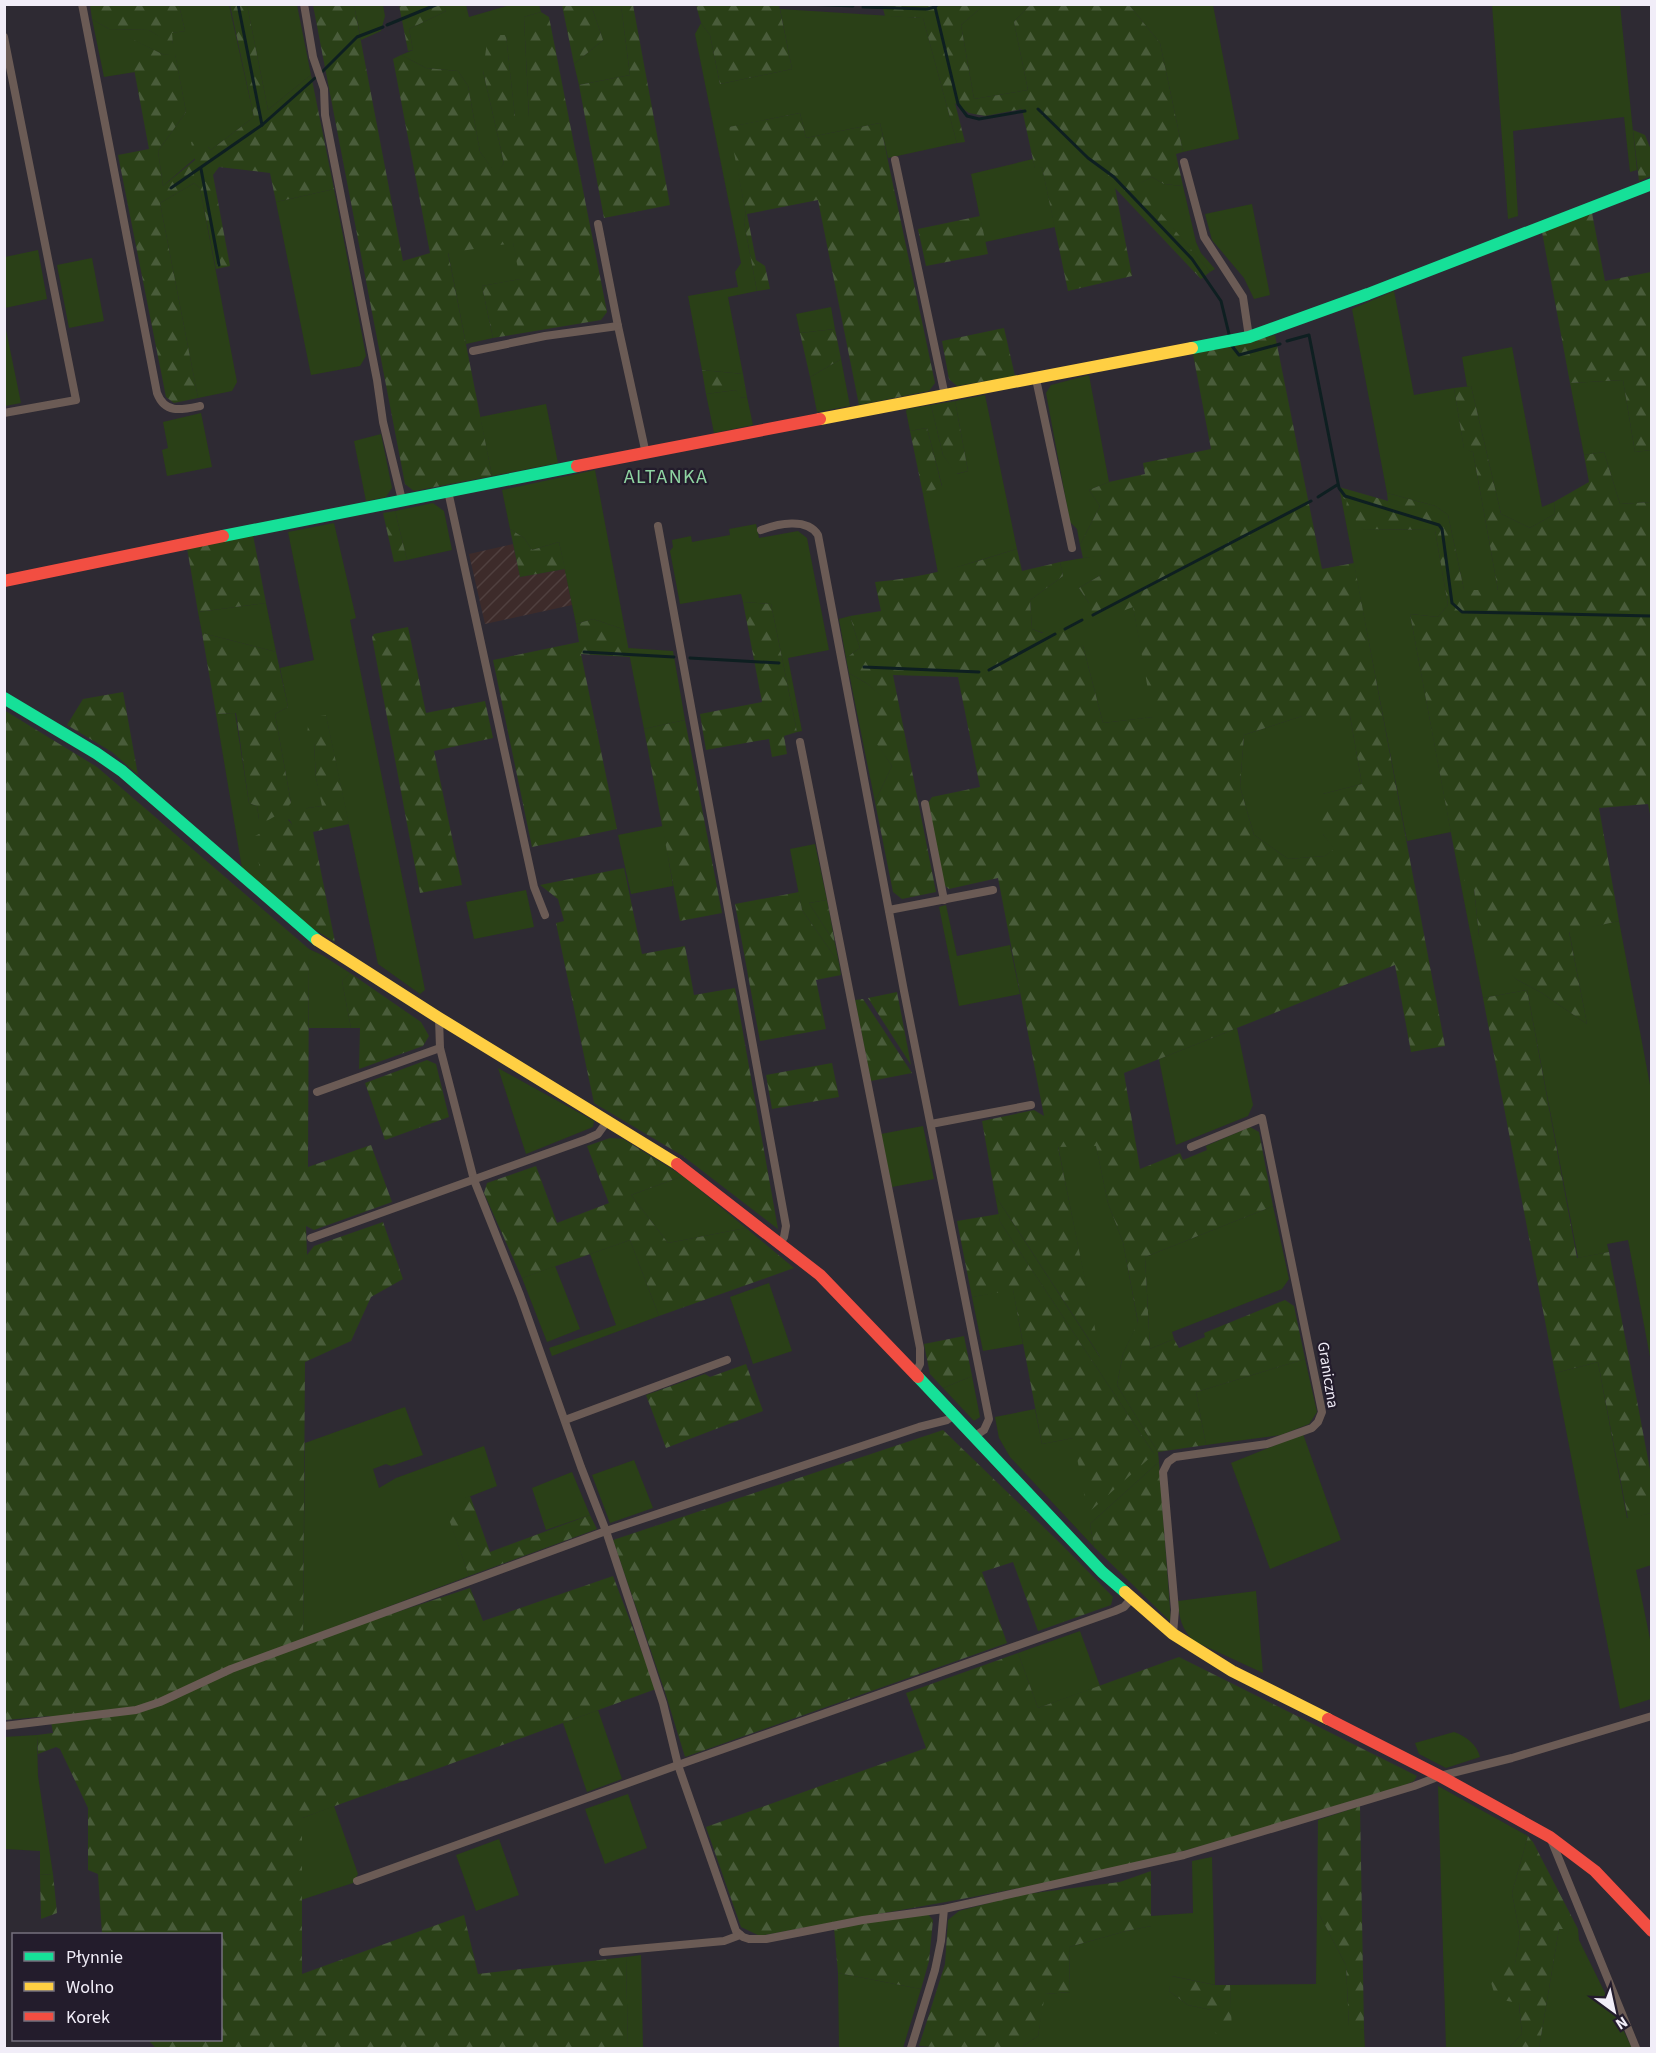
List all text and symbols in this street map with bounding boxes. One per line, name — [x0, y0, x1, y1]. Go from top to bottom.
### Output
district label: ALTANKA — [624, 463, 708, 491]
street label: Graniczna — [1312, 1340, 1344, 1410]
legend — [12, 1933, 222, 2041]
text: Płynnie — [66, 1945, 123, 1970]
text: Wolno — [66, 1975, 114, 2000]
north arrow — [1584, 1981, 1644, 2041]
text: Korek — [66, 2005, 110, 2030]
text: N — [1611, 2011, 1632, 2035]

